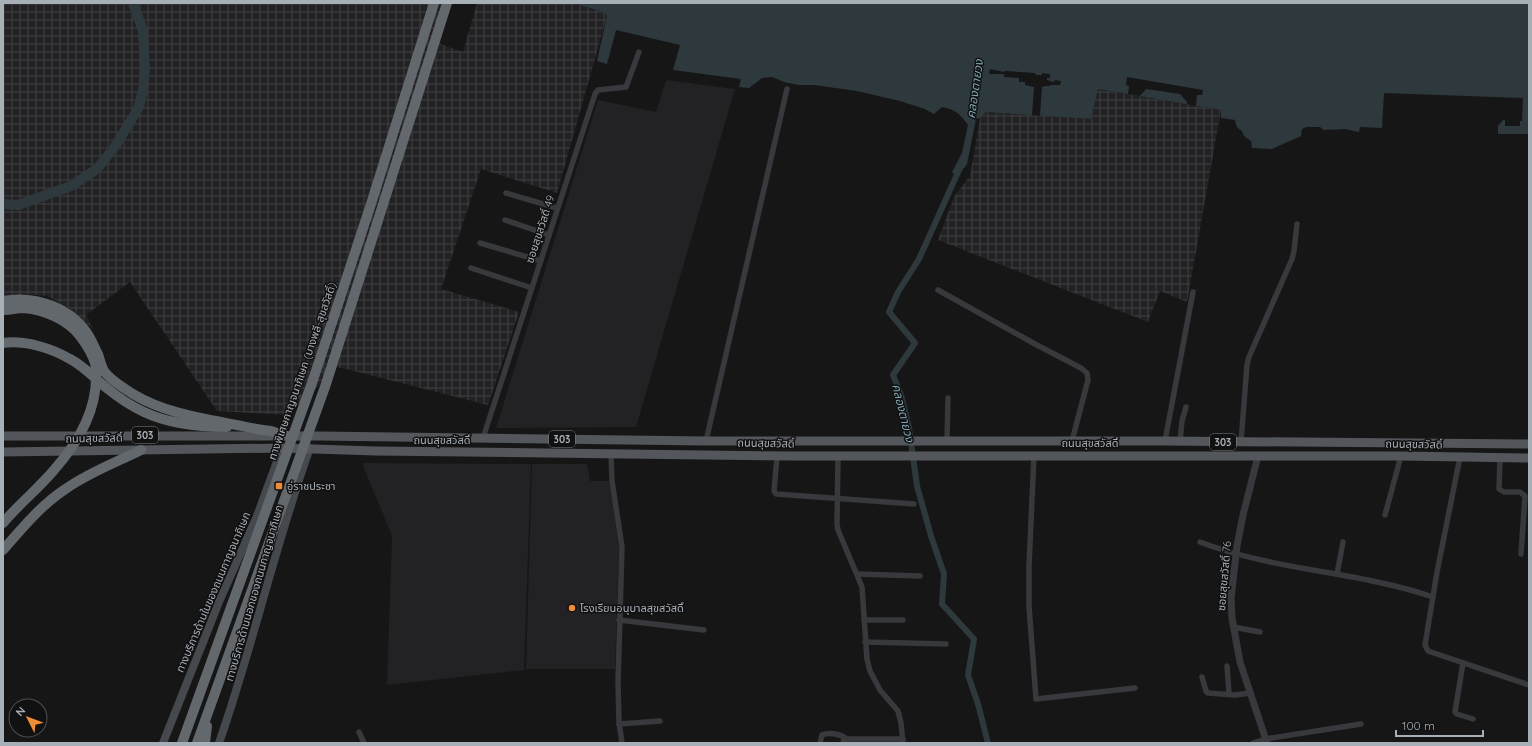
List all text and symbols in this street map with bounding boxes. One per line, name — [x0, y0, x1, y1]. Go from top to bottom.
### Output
water label: คลองตายวง — [963, 58, 986, 119]
street label: ซอยสุขสวัสดิ์ 49 — [522, 193, 558, 265]
street label: ทางพิเศษกาญจนาภิเษก (บางพลี-สุขสวัสดิ์) — [265, 280, 339, 462]
water label: คลองตายวง — [889, 382, 918, 444]
road number: 303 — [132, 427, 158, 443]
street label: ถนนสุขสวัสดิ์ — [65, 431, 123, 445]
road number: 303 — [549, 431, 575, 447]
street label: ถนนสุขสวัสดิ์ — [413, 433, 471, 447]
road number: 303 — [1210, 434, 1236, 450]
street label: ถนนสุขสวัสดิ์ — [737, 436, 795, 450]
street label: ถนนสุขสวัสดิ์ — [1061, 436, 1119, 450]
street label: ถนนสุขสวัสดิ์ — [1385, 437, 1443, 451]
place label: อู่ราชประชา — [287, 479, 335, 493]
marker: อู่ราชประชา — [274, 481, 284, 491]
street label: ทางบริการด้านนอกของถนนกาญจนาภิเษก — [222, 503, 286, 683]
street label: ทางบริการด้านในของถนนกาญจนาภิเษก — [173, 510, 253, 674]
street label: ซอยสุขสวัสดิ์ 76 — [1214, 540, 1234, 612]
place label: โรงเรียนอนุบาลสุขสวัสดิ์ — [580, 601, 684, 615]
marker: โรงเรียนอนุบาลสุขสวัสดิ์ — [567, 603, 577, 613]
north arrow — [8, 698, 48, 738]
text: N — [13, 704, 28, 719]
scale bar — [1396, 712, 1483, 738]
text: 100 m — [1402, 718, 1435, 733]

